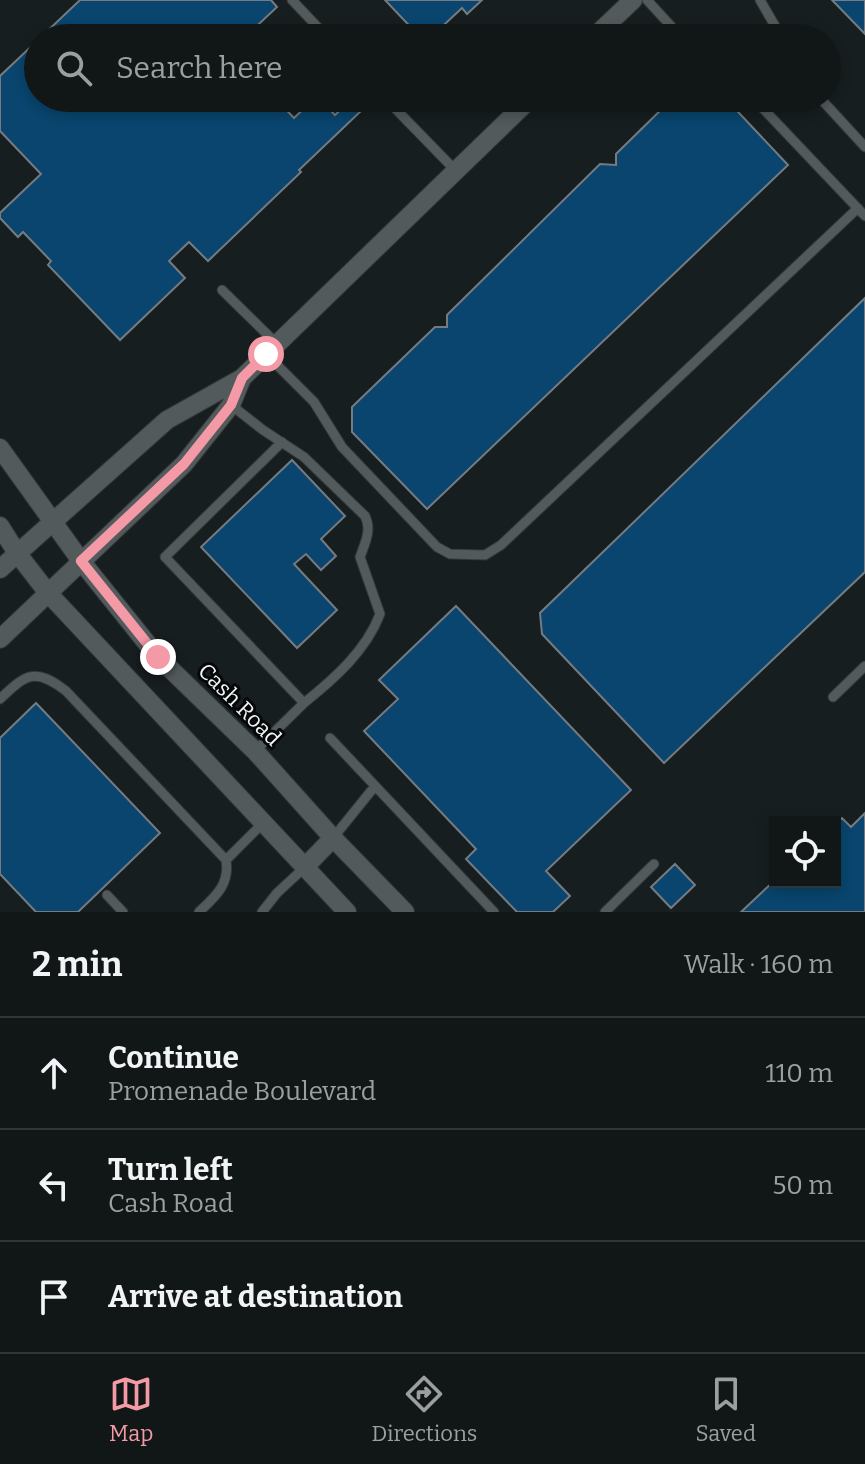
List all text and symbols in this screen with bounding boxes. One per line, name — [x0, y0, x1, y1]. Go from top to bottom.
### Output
search box — [24, 24, 841, 112]
icon: search — [52, 46, 96, 90]
text: Search here — [116, 50, 283, 86]
route start — [248, 336, 284, 372]
route end — [140, 639, 176, 675]
street label: Cash Road — [193, 657, 287, 751]
map controls — [769, 816, 841, 888]
button: locate — [769, 816, 841, 888]
text: 2 min — [32, 944, 122, 985]
text: Walk · 160 m — [684, 949, 833, 980]
text: Continue — [108, 1040, 239, 1076]
icon: ahead — [32, 1051, 76, 1095]
text: 110 m — [765, 1058, 833, 1089]
text: Promenade Boulevard — [108, 1076, 376, 1107]
text: Turn left — [108, 1152, 233, 1188]
icon: left — [32, 1163, 76, 1207]
text: 50 m — [772, 1170, 833, 1201]
text: Cash Road — [108, 1188, 233, 1219]
icon: arrive — [32, 1275, 76, 1319]
text: Arrive at destination — [108, 1279, 403, 1315]
tab: Map — [109, 1372, 153, 1447]
tab: Directions — [372, 1372, 477, 1447]
tab: Saved — [696, 1372, 756, 1447]

